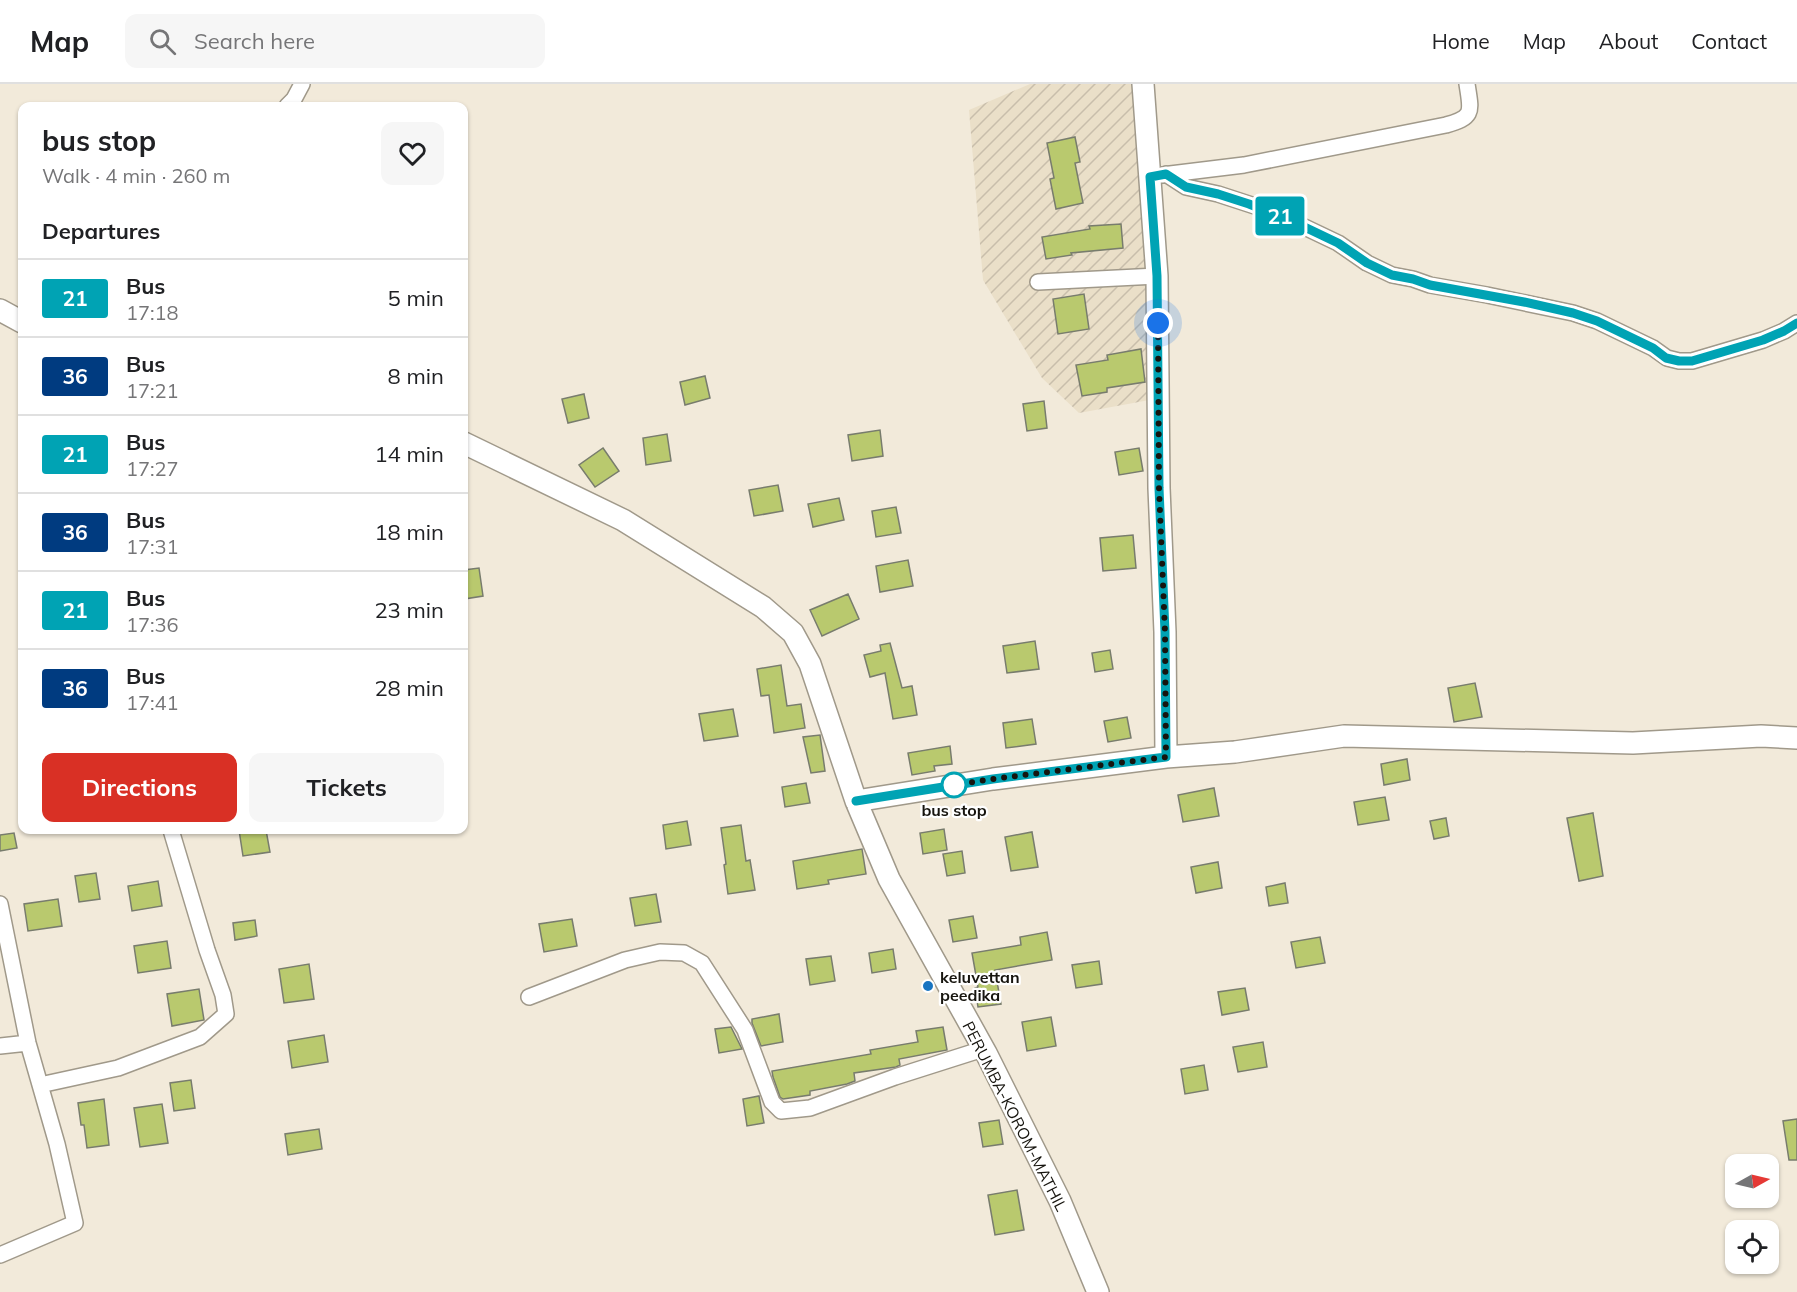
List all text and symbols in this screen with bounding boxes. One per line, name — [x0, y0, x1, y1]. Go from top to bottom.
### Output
search box — [125, 14, 545, 68]
text: Map — [30, 24, 89, 59]
icon: search — [146, 25, 179, 58]
text: Search here — [194, 27, 315, 55]
text: Home — [1432, 28, 1490, 54]
text: Map — [1523, 28, 1566, 54]
text: About — [1599, 28, 1658, 54]
text: Contact — [1691, 28, 1767, 54]
button: heart — [381, 122, 444, 185]
text: bus stop — [42, 123, 156, 158]
text: Walk · 4 min · 260 m — [42, 163, 230, 188]
line badge: 21 — [1253, 196, 1307, 236]
text: 21 — [1267, 203, 1293, 229]
text: Departures — [42, 217, 160, 245]
text: Bus — [126, 272, 165, 300]
text: 5 min — [388, 284, 444, 312]
text: 21 — [62, 285, 88, 311]
text: 17:18 — [126, 300, 179, 325]
your location — [1143, 308, 1173, 338]
text: Bus — [126, 350, 165, 378]
text: 8 min — [388, 362, 444, 390]
text: 36 — [62, 363, 88, 389]
text: 17:21 — [126, 378, 179, 403]
text: Bus — [126, 428, 165, 456]
text: 14 min — [374, 440, 444, 468]
text: 21 — [62, 441, 88, 467]
text: 17:27 — [126, 456, 179, 481]
text: Bus — [126, 506, 165, 534]
text: 18 min — [374, 518, 444, 546]
text: 36 — [62, 519, 88, 545]
text: 17:31 — [126, 534, 179, 559]
text: Bus — [126, 584, 165, 612]
text: 23 min — [374, 596, 444, 624]
text: 21 — [62, 597, 88, 623]
text: 17:36 — [126, 612, 179, 637]
text: Bus — [126, 662, 165, 690]
text: 28 min — [374, 674, 444, 702]
text: 36 — [62, 675, 88, 701]
text: 17:41 — [126, 690, 179, 715]
button: Directions — [42, 753, 237, 822]
button: Tickets — [249, 753, 444, 822]
marker: bus stop — [941, 772, 967, 798]
place label: bus stop — [921, 800, 987, 820]
place label: keluvettan peedika — [940, 967, 1020, 1005]
marker: keluvettan peedika — [921, 979, 935, 993]
street label: PERUMBA-KOROM-MATHIL — [958, 1018, 1072, 1215]
north arrow — [1725, 1154, 1779, 1208]
map controls — [1725, 1154, 1779, 1274]
button: locate — [1725, 1220, 1779, 1274]

